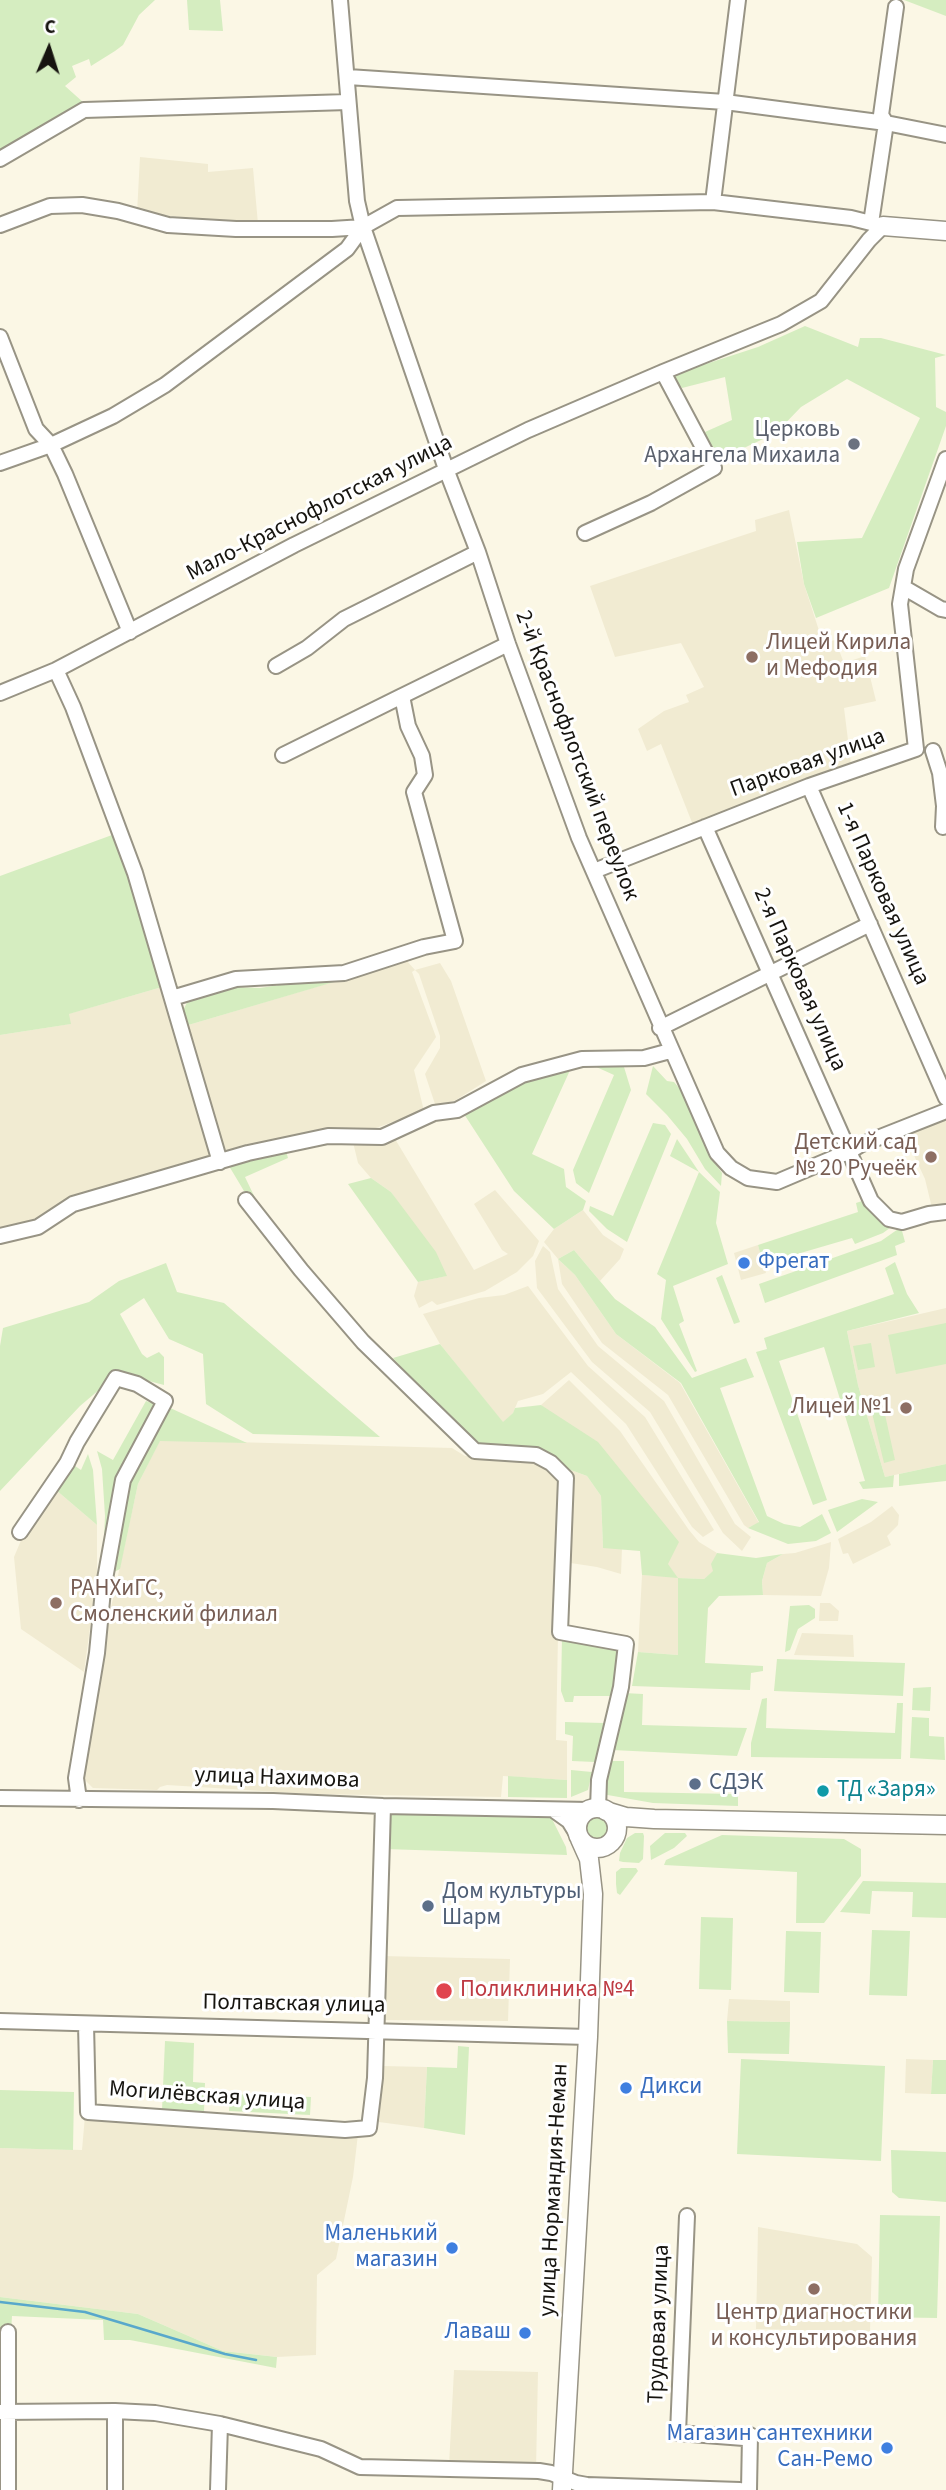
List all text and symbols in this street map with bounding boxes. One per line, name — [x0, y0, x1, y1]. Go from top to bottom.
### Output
north arrow — [14, 14, 84, 84]
text: С — [44, 14, 56, 41]
place label: Церковь Архангела Михаила — [644, 417, 840, 471]
street label: Мало-Краснофлотская улица — [182, 430, 458, 588]
marker: Церковь Архангела Михаила — [846, 436, 862, 452]
street label: 2-й Краснофлотский переулок — [508, 607, 644, 905]
place label: Лицей Кирила и Мефодия — [766, 630, 911, 684]
marker: Лицей Кирила и Мефодия — [744, 649, 760, 665]
street label: Парковая улица — [727, 723, 889, 805]
street label: 1-я Парковая улица — [829, 798, 935, 990]
street label: 2-я Парковая улица — [746, 884, 852, 1076]
place label: Детский сад № 20 Ручеёк — [794, 1130, 917, 1184]
marker: Детский сад № 20 Ручеёк — [923, 1149, 939, 1165]
place label: Фрегат — [758, 1249, 830, 1277]
marker: Фрегат — [736, 1255, 752, 1271]
place label: Лицей №1 — [791, 1394, 892, 1422]
marker: Лицей №1 — [898, 1400, 914, 1416]
place label: РАНХиГС, Смоленский филиал — [70, 1576, 278, 1630]
marker: РАНХиГС, Смоленский филиал — [48, 1595, 64, 1611]
street label: улица Нахимова — [194, 1762, 360, 1796]
place label: СДЭК — [709, 1770, 763, 1798]
marker: СДЭК — [687, 1776, 703, 1792]
place label: ТД «Заря» — [837, 1777, 936, 1805]
marker: ТД «Заря» — [815, 1783, 831, 1799]
place label: Дом культуры Шарм — [442, 1879, 582, 1933]
marker: Дом культуры Шарм — [420, 1898, 436, 1914]
place label: Поликлиника №4 — [460, 1977, 634, 2005]
marker: Поликлиника №4 — [434, 1981, 454, 2001]
street label: Полтавская улица — [202, 1990, 386, 2020]
street label: улица Нормандия-Неман — [535, 2062, 575, 2318]
place label: Дикси — [640, 2074, 702, 2102]
street label: Могилёвская улица — [108, 2076, 306, 2118]
marker: Дикси — [618, 2080, 634, 2096]
place label: Маленький магазин — [324, 2221, 438, 2275]
marker: Маленький магазин — [444, 2240, 460, 2256]
street label: Трудовая улица — [643, 2244, 677, 2404]
marker: Центр диагностики и консультирования — [806, 2281, 822, 2297]
place label: Центр диагностики и консультирования — [711, 2300, 917, 2354]
place label: Лаваш — [444, 2319, 511, 2347]
marker: Лаваш — [517, 2325, 533, 2341]
place label: Магазин сантехники Сан-Ремо — [667, 2421, 873, 2475]
marker: Магазин сантехники Сан-Ремо — [879, 2440, 895, 2456]

